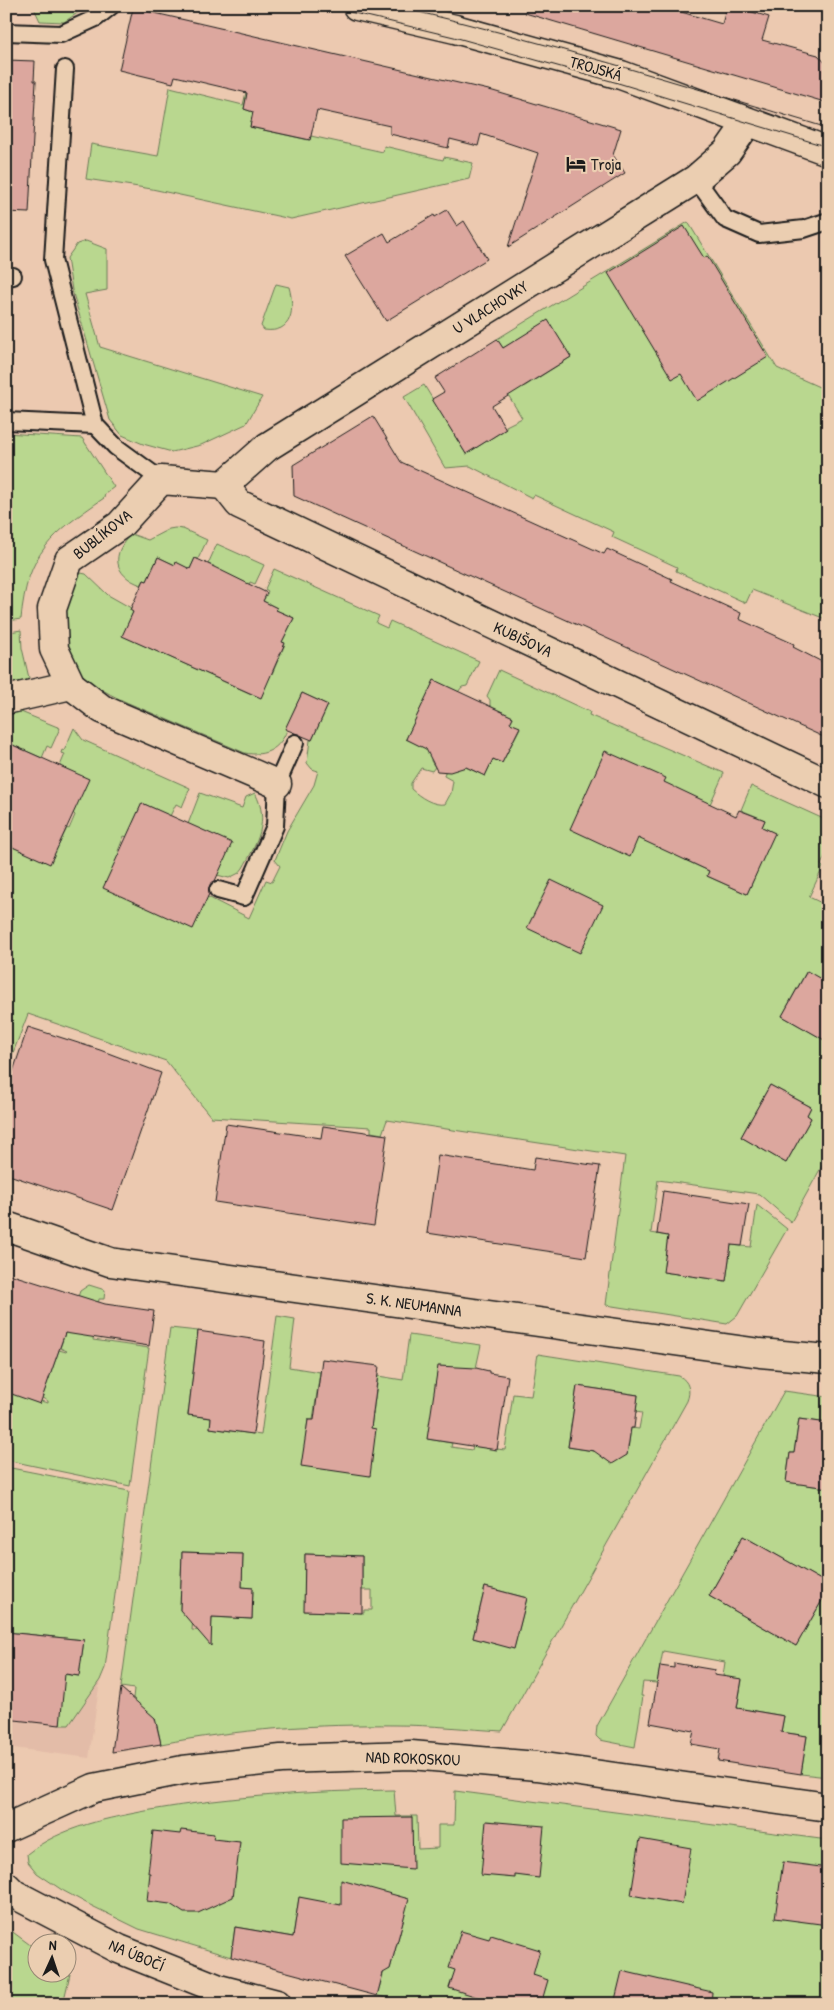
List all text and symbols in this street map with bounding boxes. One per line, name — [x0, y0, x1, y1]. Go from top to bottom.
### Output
street label: TROJSKÁ — [567, 50, 625, 86]
hotel icon: Troja — [565, 153, 587, 175]
place label: Troja — [591, 153, 621, 175]
street label: U VLACHOVKY — [448, 275, 532, 339]
street label: BUBLÍKOVA — [68, 504, 136, 564]
street label: KUBIŠOVA — [490, 616, 556, 662]
street label: S. K. NEUMANNA — [365, 1286, 463, 1322]
street label: NAD ROKOSKOU — [365, 1745, 461, 1771]
north arrow — [28, 1932, 78, 1982]
street label: NA ÚBOČÍ — [106, 1933, 168, 1977]
text: N — [48, 1935, 57, 1954]

